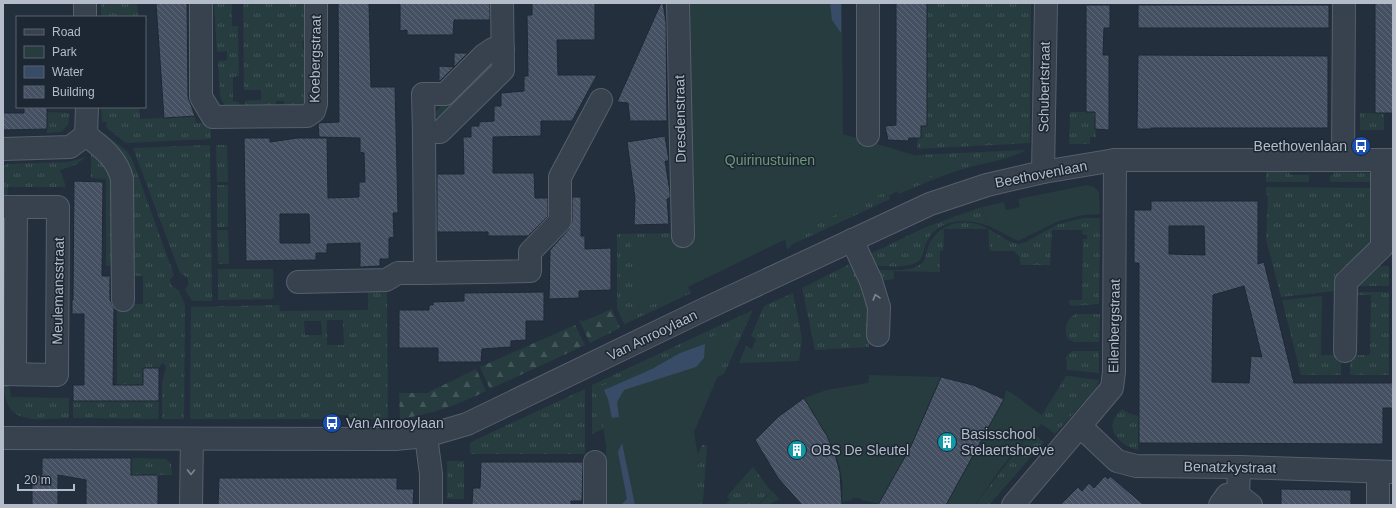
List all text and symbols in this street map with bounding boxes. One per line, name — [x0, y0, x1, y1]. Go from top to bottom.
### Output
street label: Koebergstraat — [306, 15, 324, 103]
legend — [16, 16, 146, 108]
text: Road — [52, 25, 81, 39]
street label: Schubertstraat — [1035, 41, 1053, 133]
text: Park — [52, 45, 78, 59]
text: Water — [52, 65, 84, 79]
street label: Dresdenstraat — [671, 75, 689, 163]
text: Building — [52, 85, 95, 99]
bus stop icon: Beethovenlaan — [1350, 135, 1372, 157]
place label: Beethovenlaan — [1254, 138, 1347, 154]
park label: Quirinustuinen — [725, 152, 815, 168]
street label: Beethovenlaan — [994, 157, 1088, 191]
street label: Meulemansstraat — [49, 237, 67, 345]
street label: Eilenbergstraat — [1105, 279, 1123, 373]
one-way arrow — [872, 293, 881, 300]
street label: Van Anrooylaan — [605, 306, 699, 364]
bus stop icon: Van Anrooylaan — [321, 412, 343, 434]
place label: Van Anrooylaan — [346, 415, 444, 431]
place label: Basisschool Stelaertshoeve — [961, 426, 1055, 458]
building icon: Basisschool Stelaertshoeve — [936, 431, 958, 453]
building icon: OBS De Sleutel — [786, 439, 808, 461]
place label: OBS De Sleutel — [811, 442, 909, 458]
street label: Benatzkystraat — [1184, 458, 1277, 476]
scale bar — [18, 466, 74, 492]
one-way arrow — [187, 469, 195, 475]
text: 20 m — [24, 473, 51, 487]

